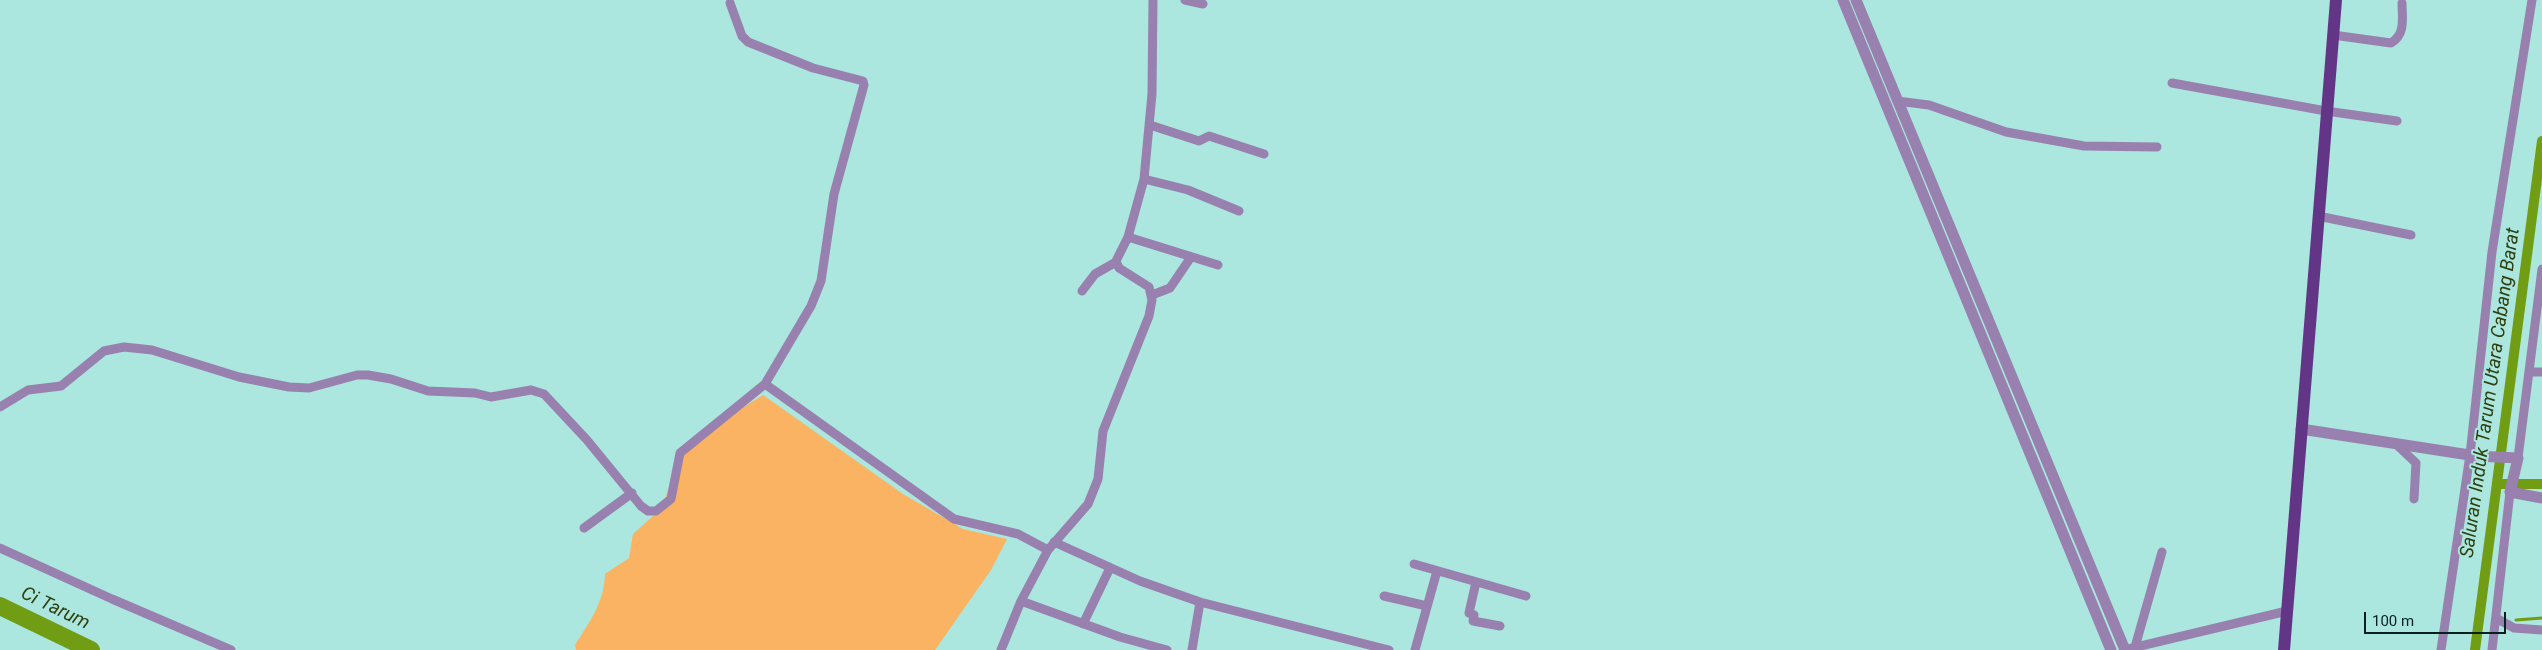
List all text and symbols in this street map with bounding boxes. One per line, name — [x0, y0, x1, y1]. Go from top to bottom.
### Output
water label: Saluran Induk Tarum Utara Cabang Barat — [2457, 227, 2525, 559]
water label: Ci Tarum — [17, 583, 93, 635]
scale bar — [2367, 602, 2510, 634]
text: 100 m — [2372, 612, 2414, 630]

